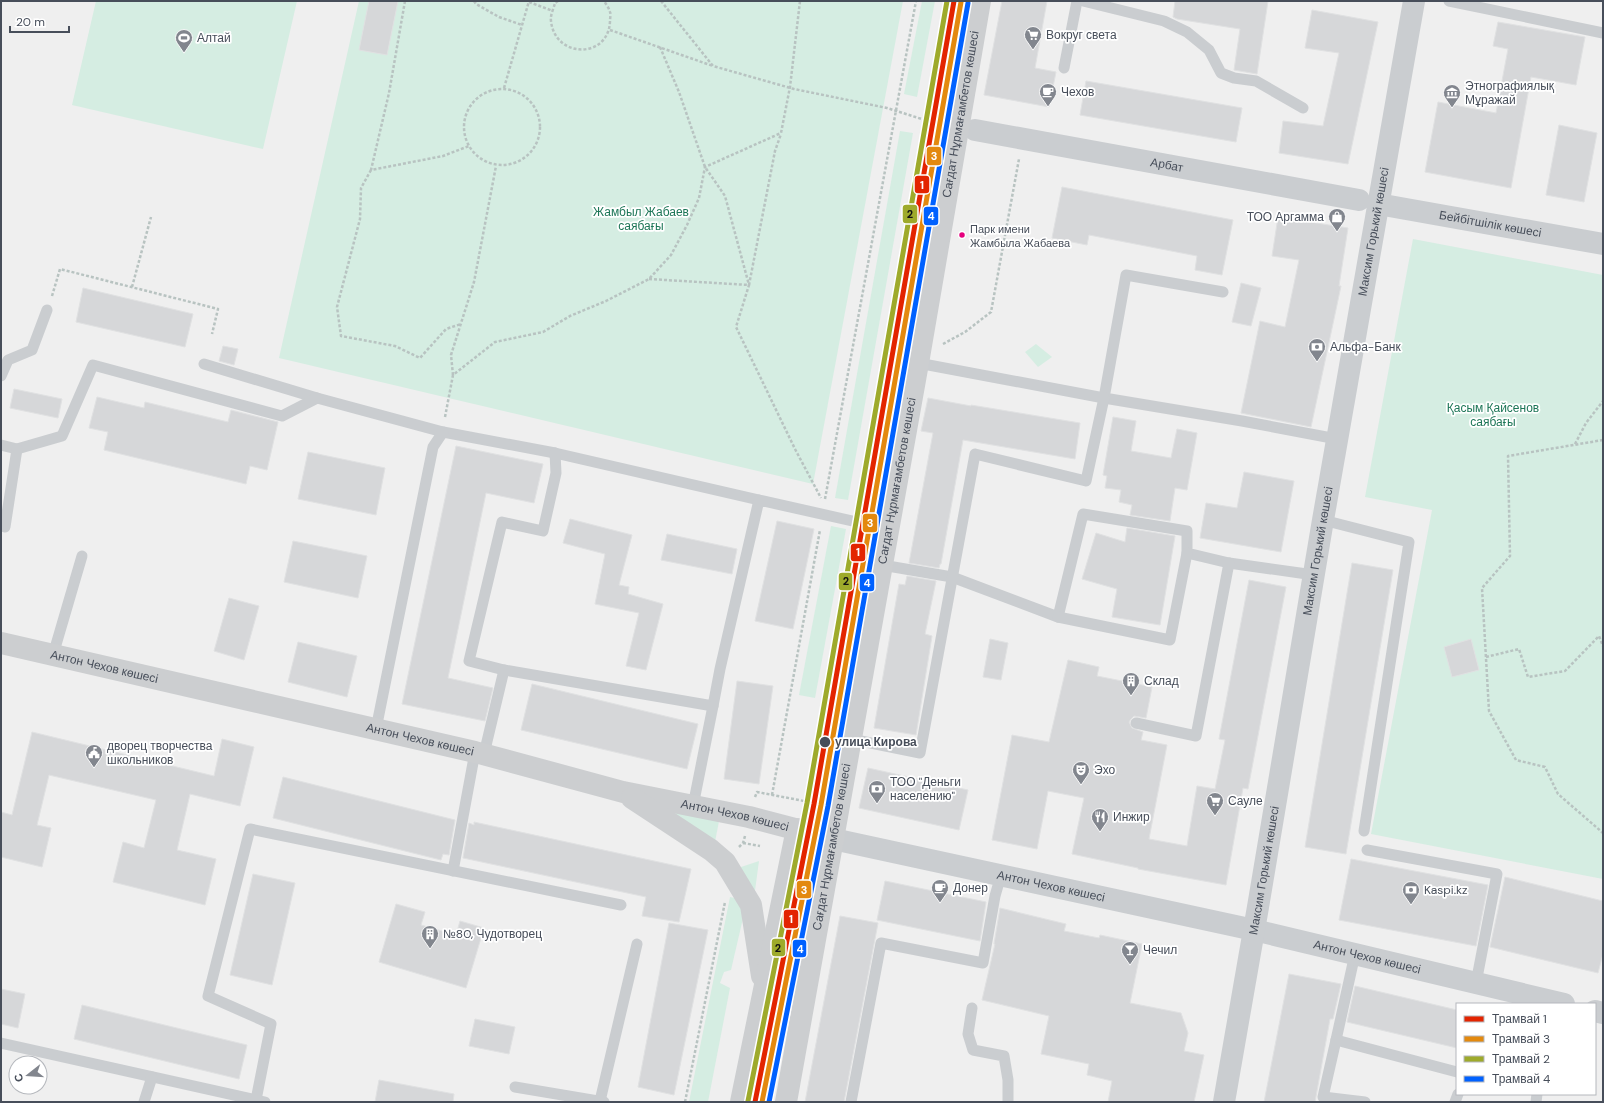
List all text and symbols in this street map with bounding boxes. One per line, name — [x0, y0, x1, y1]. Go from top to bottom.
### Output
scale bar — [10, 8, 69, 34]
text: 20 m — [16, 14, 45, 30]
supermarket icon: Вокруг света — [1023, 25, 1043, 50]
place label: Вокруг света — [1046, 27, 1117, 43]
sports icon: Алтай — [174, 28, 194, 53]
place label: Алтай — [197, 30, 231, 46]
street label: Сағдат Нұрмағамбетов көшесі — [938, 30, 983, 199]
place label: Этнографиялық Мұражай — [1465, 78, 1555, 108]
cafe icon: Чехов — [1038, 82, 1058, 107]
museum icon: Этнографиялық Мұражай — [1442, 83, 1462, 108]
place label: Чехов — [1061, 84, 1094, 100]
line badge: 3 — [926, 146, 942, 166]
text: 3 — [931, 149, 937, 163]
street label: Арбат — [1149, 154, 1185, 176]
street label: Максим Горький көшесі — [1354, 166, 1393, 297]
line badge: 1 — [914, 175, 930, 194]
text: 1 — [920, 178, 924, 192]
park label: Жамбыл Жабаев саябағы — [593, 204, 689, 234]
line badge: 2 — [902, 204, 918, 224]
line badge: 4 — [923, 206, 939, 226]
text: 2 — [907, 207, 913, 221]
shop icon: ТОО Аргамма — [1327, 207, 1347, 232]
street label: Бейбітшілік көшесі — [1438, 207, 1543, 241]
text: 4 — [927, 209, 935, 223]
place label: ТОО Аргамма — [1247, 209, 1324, 225]
place label: Парк имени Жамбыла Жабаева — [970, 222, 1071, 250]
marker: Парк имени Жамбыла Жабаева — [957, 230, 967, 240]
bank icon: Альфа-Банк — [1307, 337, 1327, 362]
place label: Альфа-Банк — [1330, 339, 1401, 355]
street label: Сағдат Нұрмағамбетов көшесі — [874, 396, 920, 565]
park label: Қасым Қайсенов саябағы — [1447, 400, 1539, 430]
street label: Максим Горький көшесі — [1299, 485, 1337, 617]
line badge: 3 — [862, 513, 878, 533]
text: 3 — [867, 516, 873, 530]
line badge: 1 — [850, 543, 866, 562]
text: 1 — [856, 545, 860, 559]
line badge: 2 — [838, 572, 853, 591]
line badge: 4 — [859, 573, 875, 592]
text: 2 — [843, 574, 849, 588]
text: 4 — [863, 576, 871, 590]
street label: Антон Чехов көшесі — [49, 647, 160, 687]
building icon: Склад — [1121, 671, 1141, 696]
place label: Склад — [1144, 673, 1179, 689]
street label: Антон Чехов көшесі — [365, 719, 475, 759]
place label: улица Кирова — [835, 734, 917, 750]
marker: улица Кирова — [818, 735, 832, 749]
place label: дворец творчества школьников — [107, 738, 213, 768]
public building icon: дворец творчества школьников — [84, 743, 104, 768]
theatre icon: Эхо — [1071, 760, 1091, 785]
street label: Сағдат Нұрмағамбетов көшесі — [809, 762, 854, 932]
place label: Эхо — [1094, 762, 1115, 778]
place label: ТОО "Деньги населению" — [890, 774, 961, 804]
bank icon: ТОО "Деньги населению" — [867, 779, 887, 804]
supermarket icon: Сауле — [1205, 791, 1225, 816]
place label: Сауле — [1228, 793, 1263, 809]
street label: Антон Чехов көшесі — [680, 796, 791, 835]
street label: Максим Горький көшесі — [1245, 805, 1283, 936]
restaurant icon: Инжир — [1090, 807, 1110, 832]
place label: Инжир — [1113, 809, 1150, 825]
street label: Антон Чехов көшесі — [995, 867, 1106, 906]
cafe icon: Донер — [930, 878, 950, 903]
line badge: 3 — [796, 880, 812, 899]
place label: Донер — [953, 880, 988, 896]
bank icon: Kaspi.kz — [1401, 880, 1421, 905]
place label: Kaspi.kz — [1424, 882, 1468, 898]
text: 3 — [801, 883, 807, 897]
line badge: 1 — [783, 909, 799, 929]
text: 1 — [789, 912, 793, 926]
building icon: №80, Чудотворец — [420, 924, 440, 949]
place label: №80, Чудотворец — [443, 926, 542, 942]
street label: Антон Чехов көшесі — [1312, 936, 1422, 978]
line badge: 2 — [771, 938, 786, 957]
line badge: 4 — [792, 939, 807, 958]
bar icon: Чечил — [1120, 940, 1140, 965]
text: 2 — [775, 941, 781, 955]
text: 4 — [796, 942, 804, 956]
place label: Чечил — [1143, 942, 1177, 958]
legend — [1456, 1003, 1596, 1095]
text: Трамвай 1 — [1492, 1011, 1547, 1027]
text: Трамвай 3 — [1492, 1031, 1550, 1047]
text: Трамвай 2 — [1492, 1051, 1550, 1067]
north arrow — [8, 1055, 48, 1095]
text: Трамвай 4 — [1492, 1071, 1550, 1087]
text: С — [11, 1072, 26, 1084]

